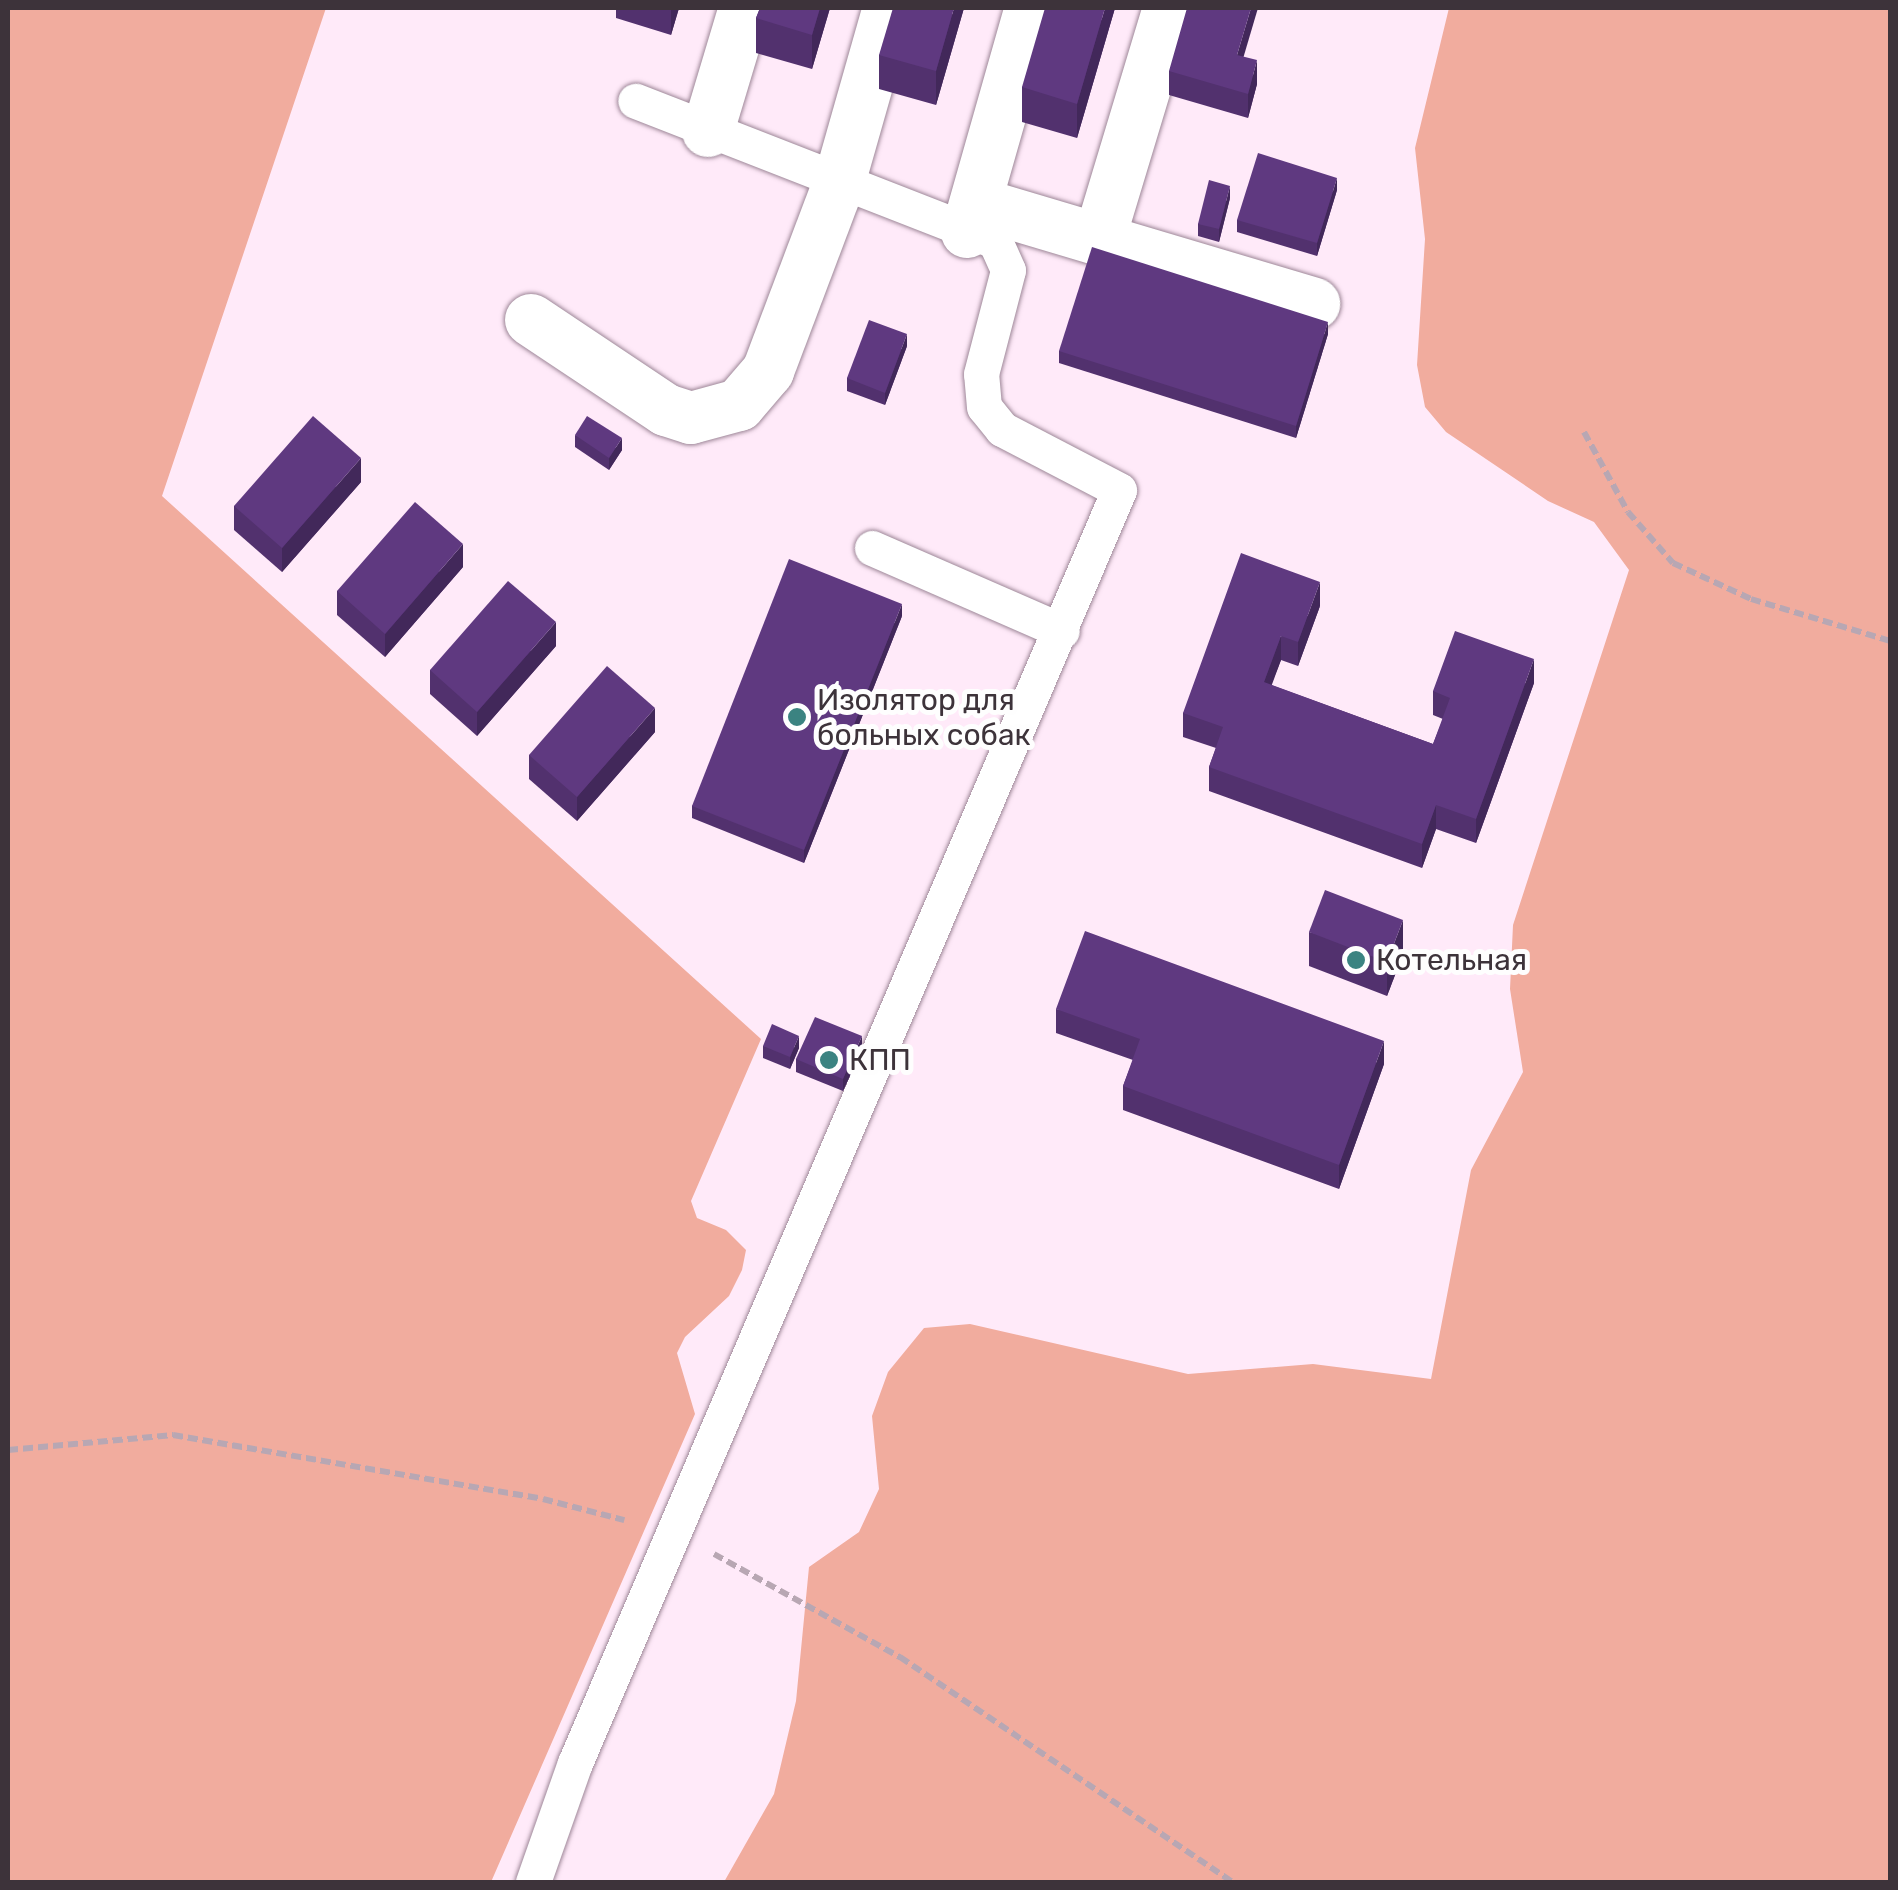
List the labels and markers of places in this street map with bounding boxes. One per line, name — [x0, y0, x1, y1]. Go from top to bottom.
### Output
place label: Изолятор для больных собак — [817, 682, 1031, 752]
marker: Изолятор для больных собак — [786, 706, 808, 728]
place label: Котельная — [1376, 942, 1527, 978]
marker: Котельная — [1345, 949, 1367, 971]
place label: КПП — [849, 1042, 911, 1078]
marker: КПП — [818, 1049, 840, 1071]

